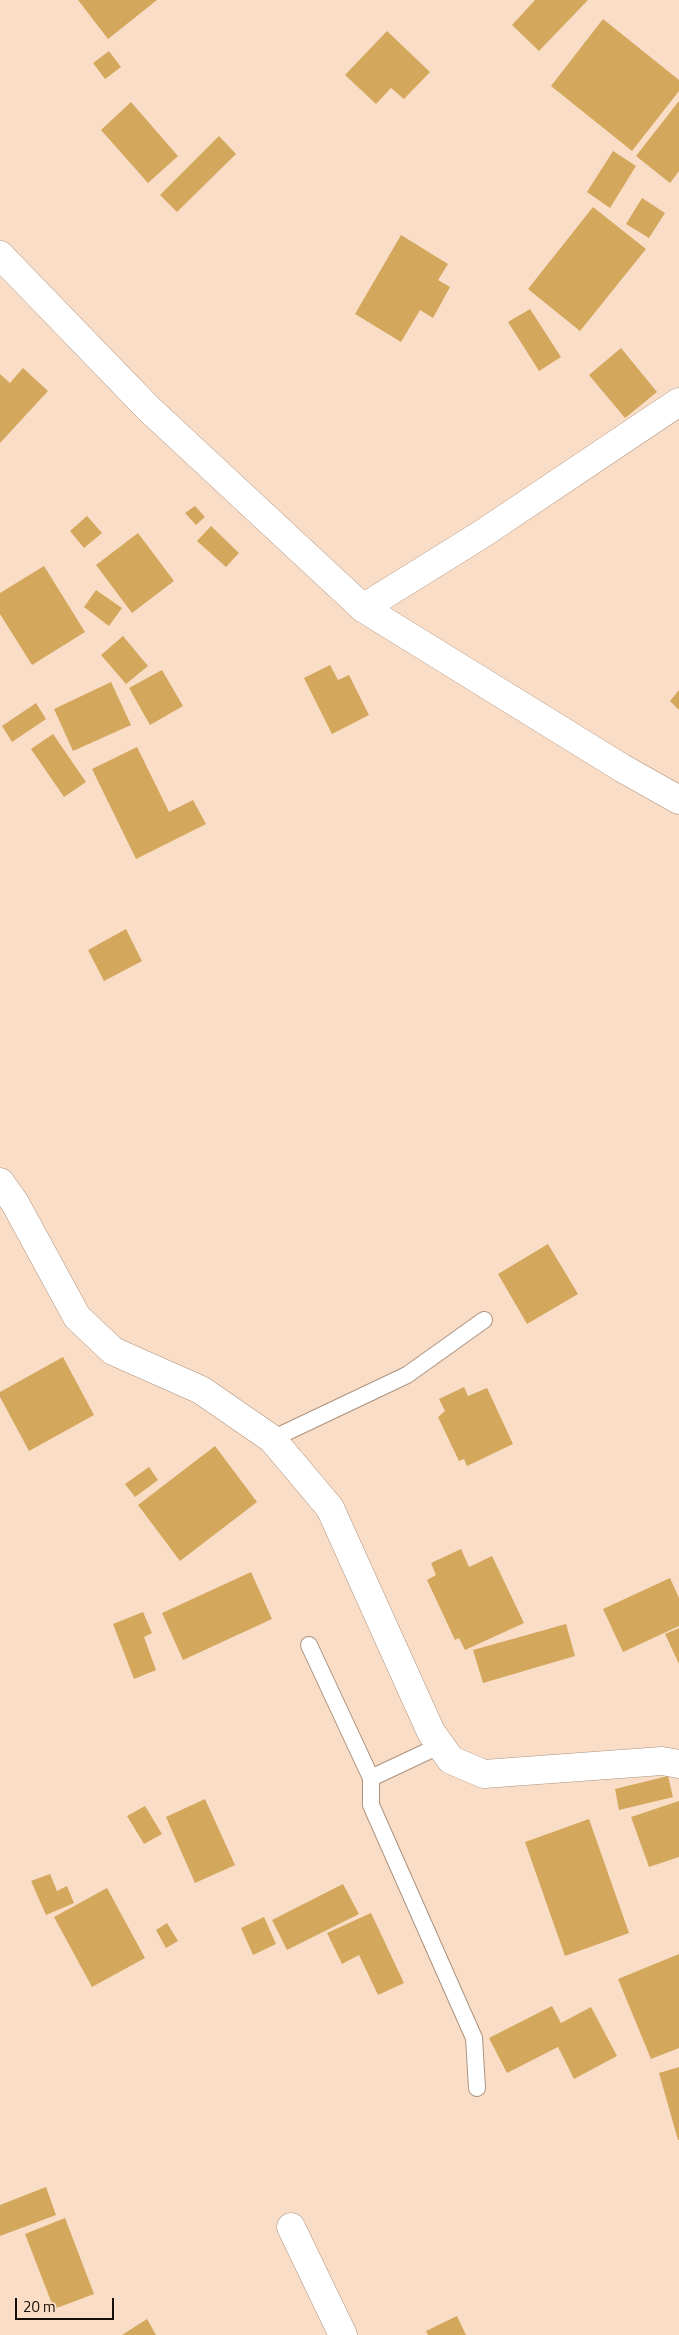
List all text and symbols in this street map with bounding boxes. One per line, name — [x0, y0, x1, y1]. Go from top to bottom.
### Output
scale bar — [18, 2288, 116, 2320]
text: 20 m — [23, 2295, 56, 2318]

